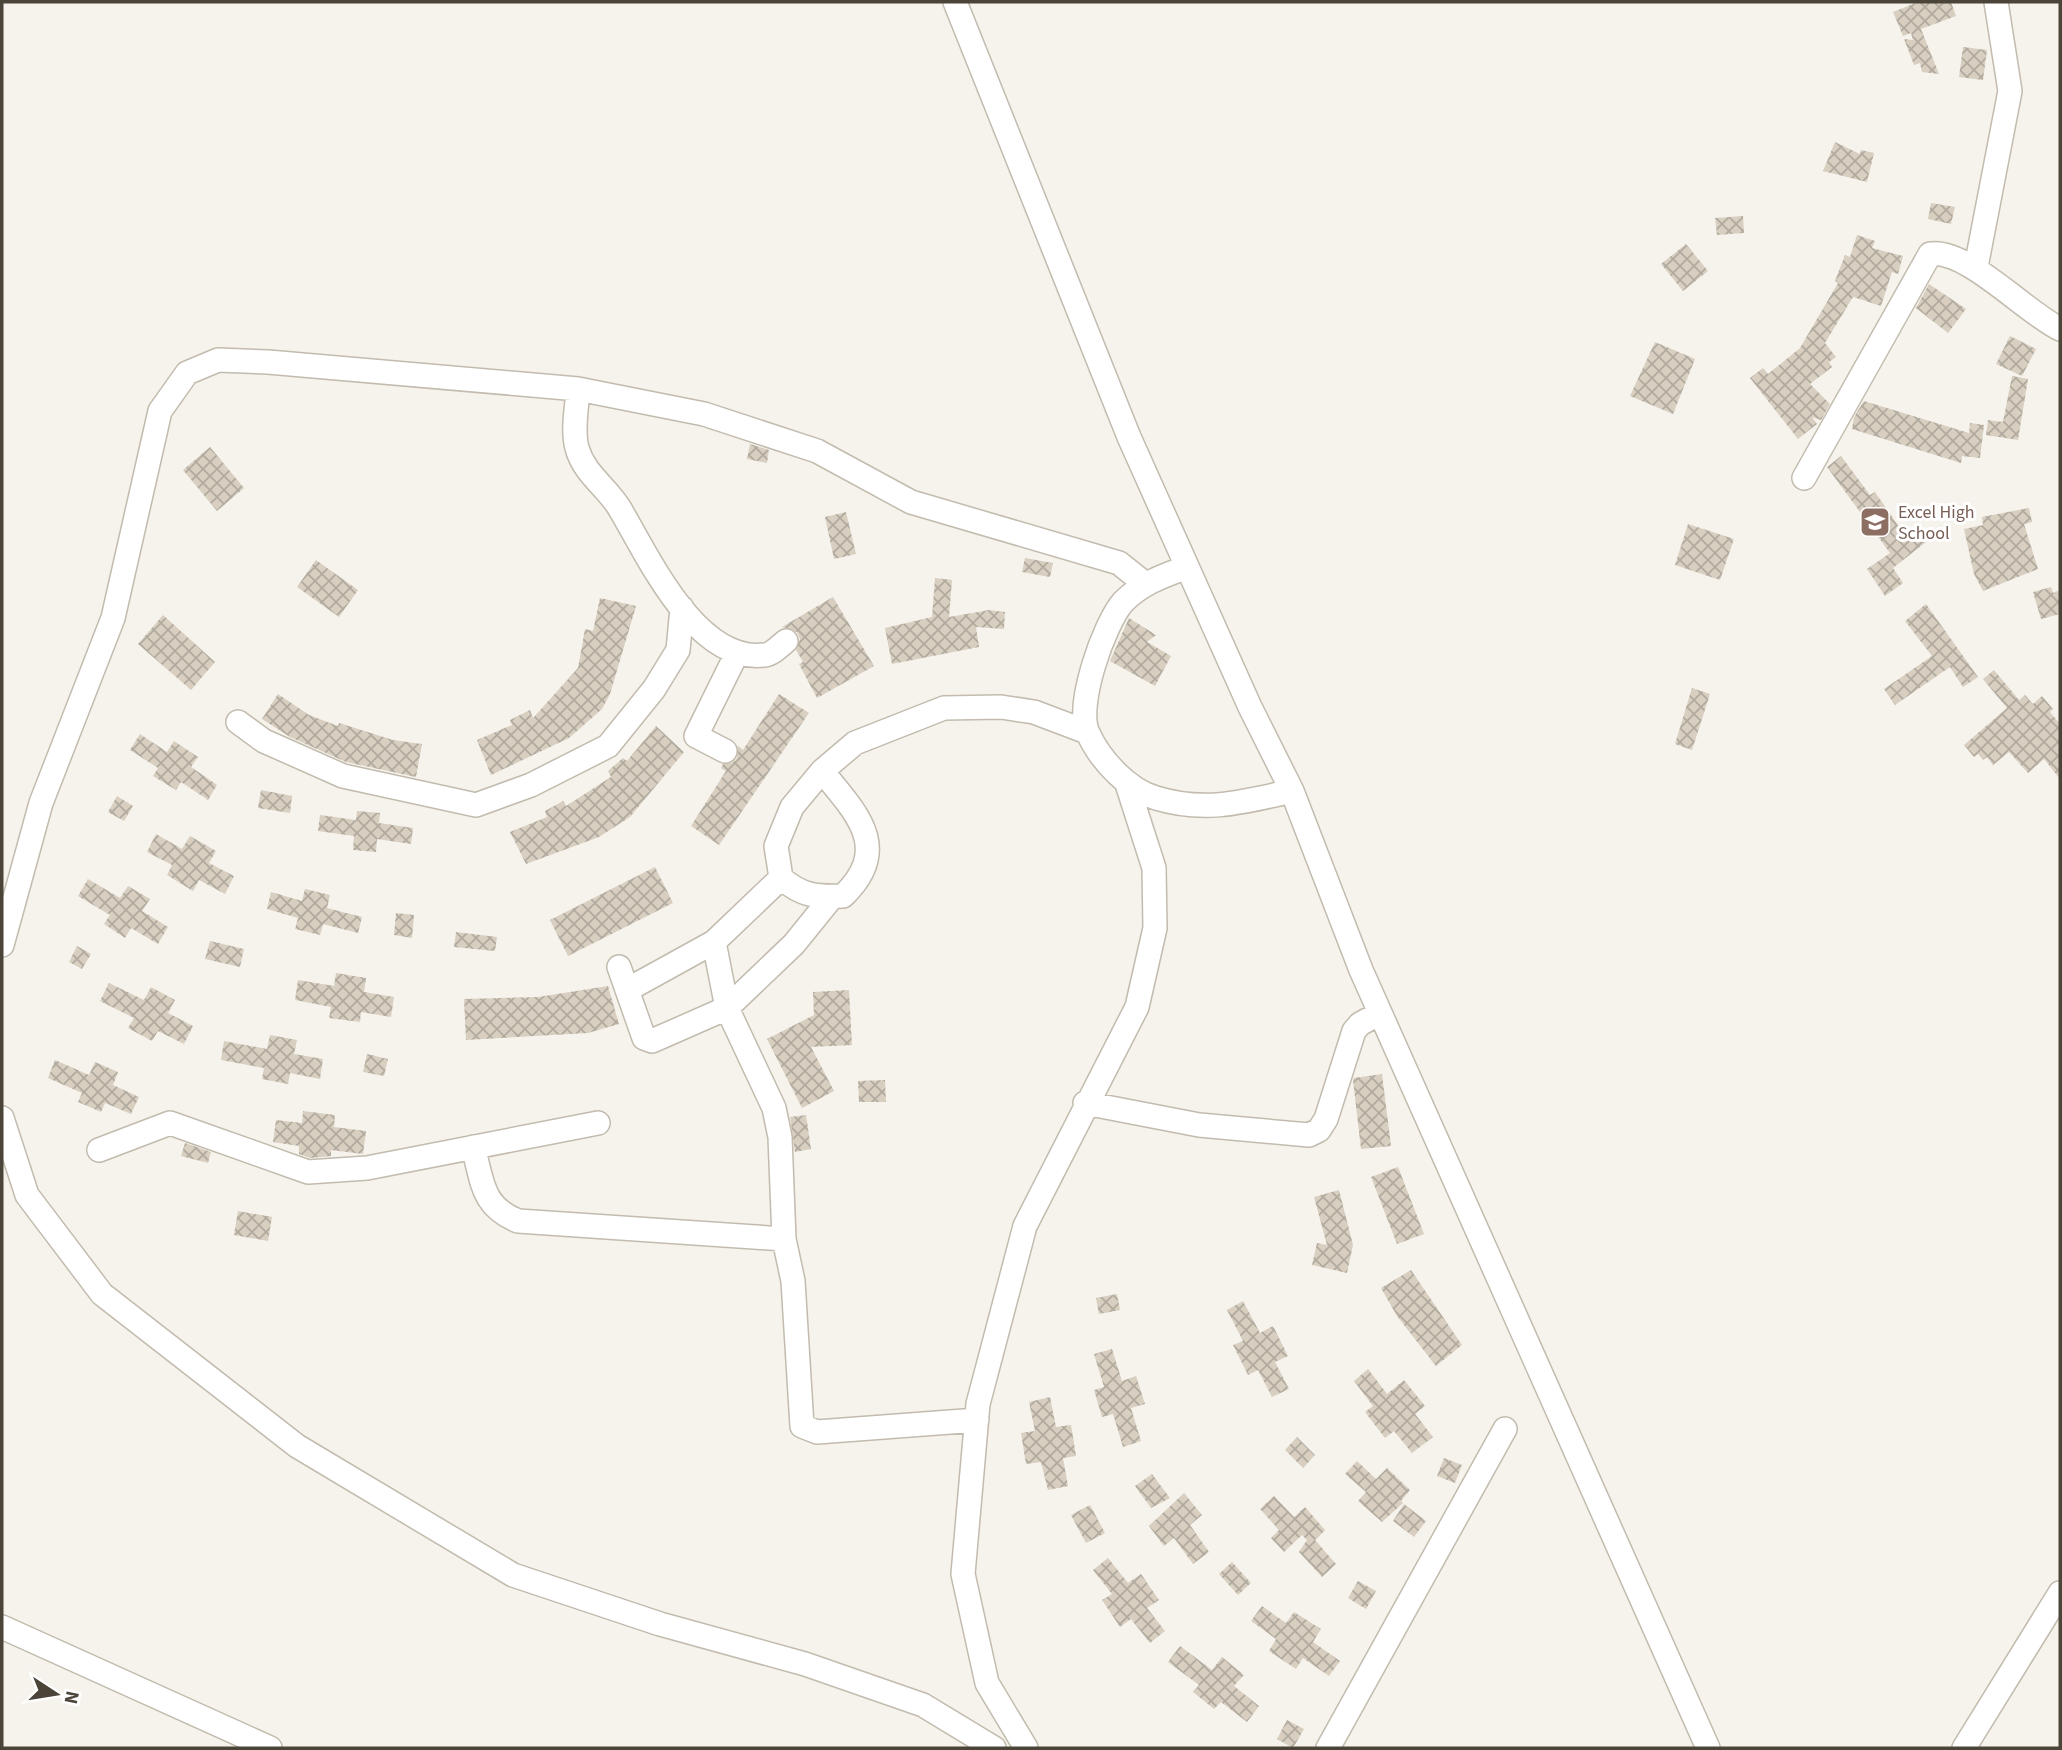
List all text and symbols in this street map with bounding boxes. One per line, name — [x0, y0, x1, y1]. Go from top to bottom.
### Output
place label: Excel High School — [1898, 500, 1975, 546]
school or university icon: Excel High School — [1858, 505, 1892, 539]
north arrow — [21, 1659, 91, 1729]
text: N — [57, 1688, 86, 1706]

